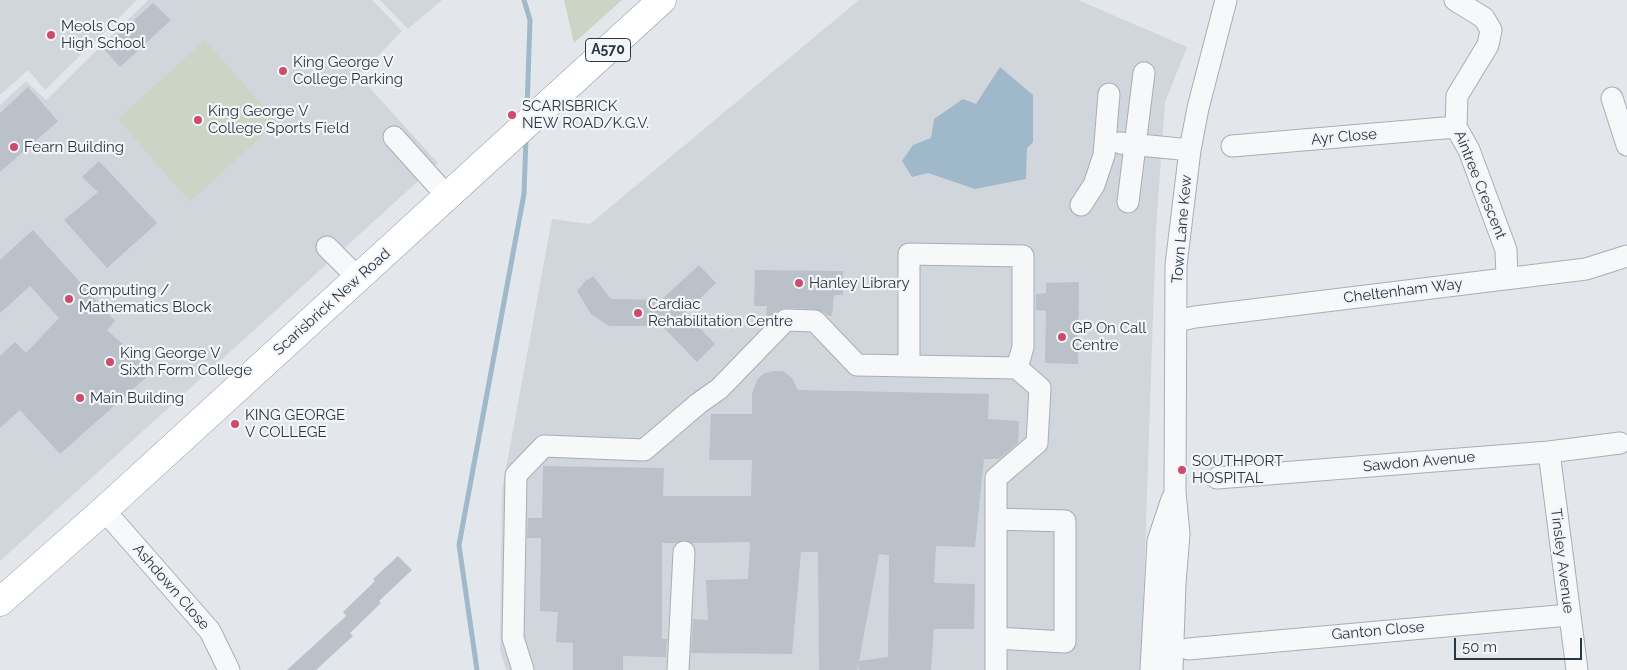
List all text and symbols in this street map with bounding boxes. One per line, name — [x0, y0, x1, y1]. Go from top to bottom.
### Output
place label: Meols Cop High School — [61, 17, 145, 52]
marker: Meols Cop High School — [45, 29, 57, 41]
road number: A570 — [586, 38, 630, 62]
place label: King George V College Parking — [293, 53, 403, 88]
marker: King George V College Parking — [277, 65, 289, 77]
place label: SCARISBRICK NEW ROAD/K.G.V. — [522, 97, 649, 132]
place label: King George V College Sports Field — [208, 102, 349, 137]
marker: SCARISBRICK NEW ROAD/K.G.V. — [506, 109, 518, 121]
marker: King George V College Sports Field — [192, 114, 204, 126]
street label: Ayr Close — [1310, 125, 1378, 149]
street label: Aintree Crescent — [1450, 128, 1510, 242]
place label: Fearn Building — [24, 138, 124, 156]
marker: Fearn Building — [8, 141, 20, 153]
street label: Town Lane Kew — [1168, 174, 1196, 284]
street label: Scarisbrick New Road — [270, 245, 394, 359]
place label: Hanley Library — [809, 274, 910, 292]
street label: Cheltenham Way — [1342, 275, 1464, 307]
marker: Hanley Library — [793, 277, 805, 289]
place label: Computing / Mathematics Block — [79, 281, 211, 316]
marker: Computing / Mathematics Block — [63, 293, 75, 305]
place label: Cardiac Rehabilitation Centre — [648, 295, 793, 330]
marker: Cardiac Rehabilitation Centre — [632, 307, 644, 319]
place label: GP On Call Centre — [1072, 319, 1146, 354]
marker: GP On Call Centre — [1056, 331, 1068, 343]
place label: King George V Sixth Form College — [120, 344, 252, 379]
marker: King George V Sixth Form College — [104, 356, 116, 368]
place label: Main Building — [90, 389, 184, 407]
marker: Main Building — [74, 392, 86, 404]
place label: KING GEORGE V COLLEGE — [245, 406, 345, 441]
marker: KING GEORGE V COLLEGE — [229, 418, 241, 430]
street label: Sawdon Avenue — [1362, 448, 1476, 476]
place label: SOUTHPORT HOSPITAL — [1192, 452, 1283, 487]
marker: SOUTHPORT HOSPITAL — [1176, 464, 1188, 476]
street label: Tinsley Avenue — [1547, 507, 1577, 615]
street label: Ashdown Close — [129, 540, 213, 634]
street label: Ganton Close — [1331, 618, 1425, 644]
scale bar — [1457, 628, 1584, 660]
text: 50 m — [1462, 638, 1497, 656]

